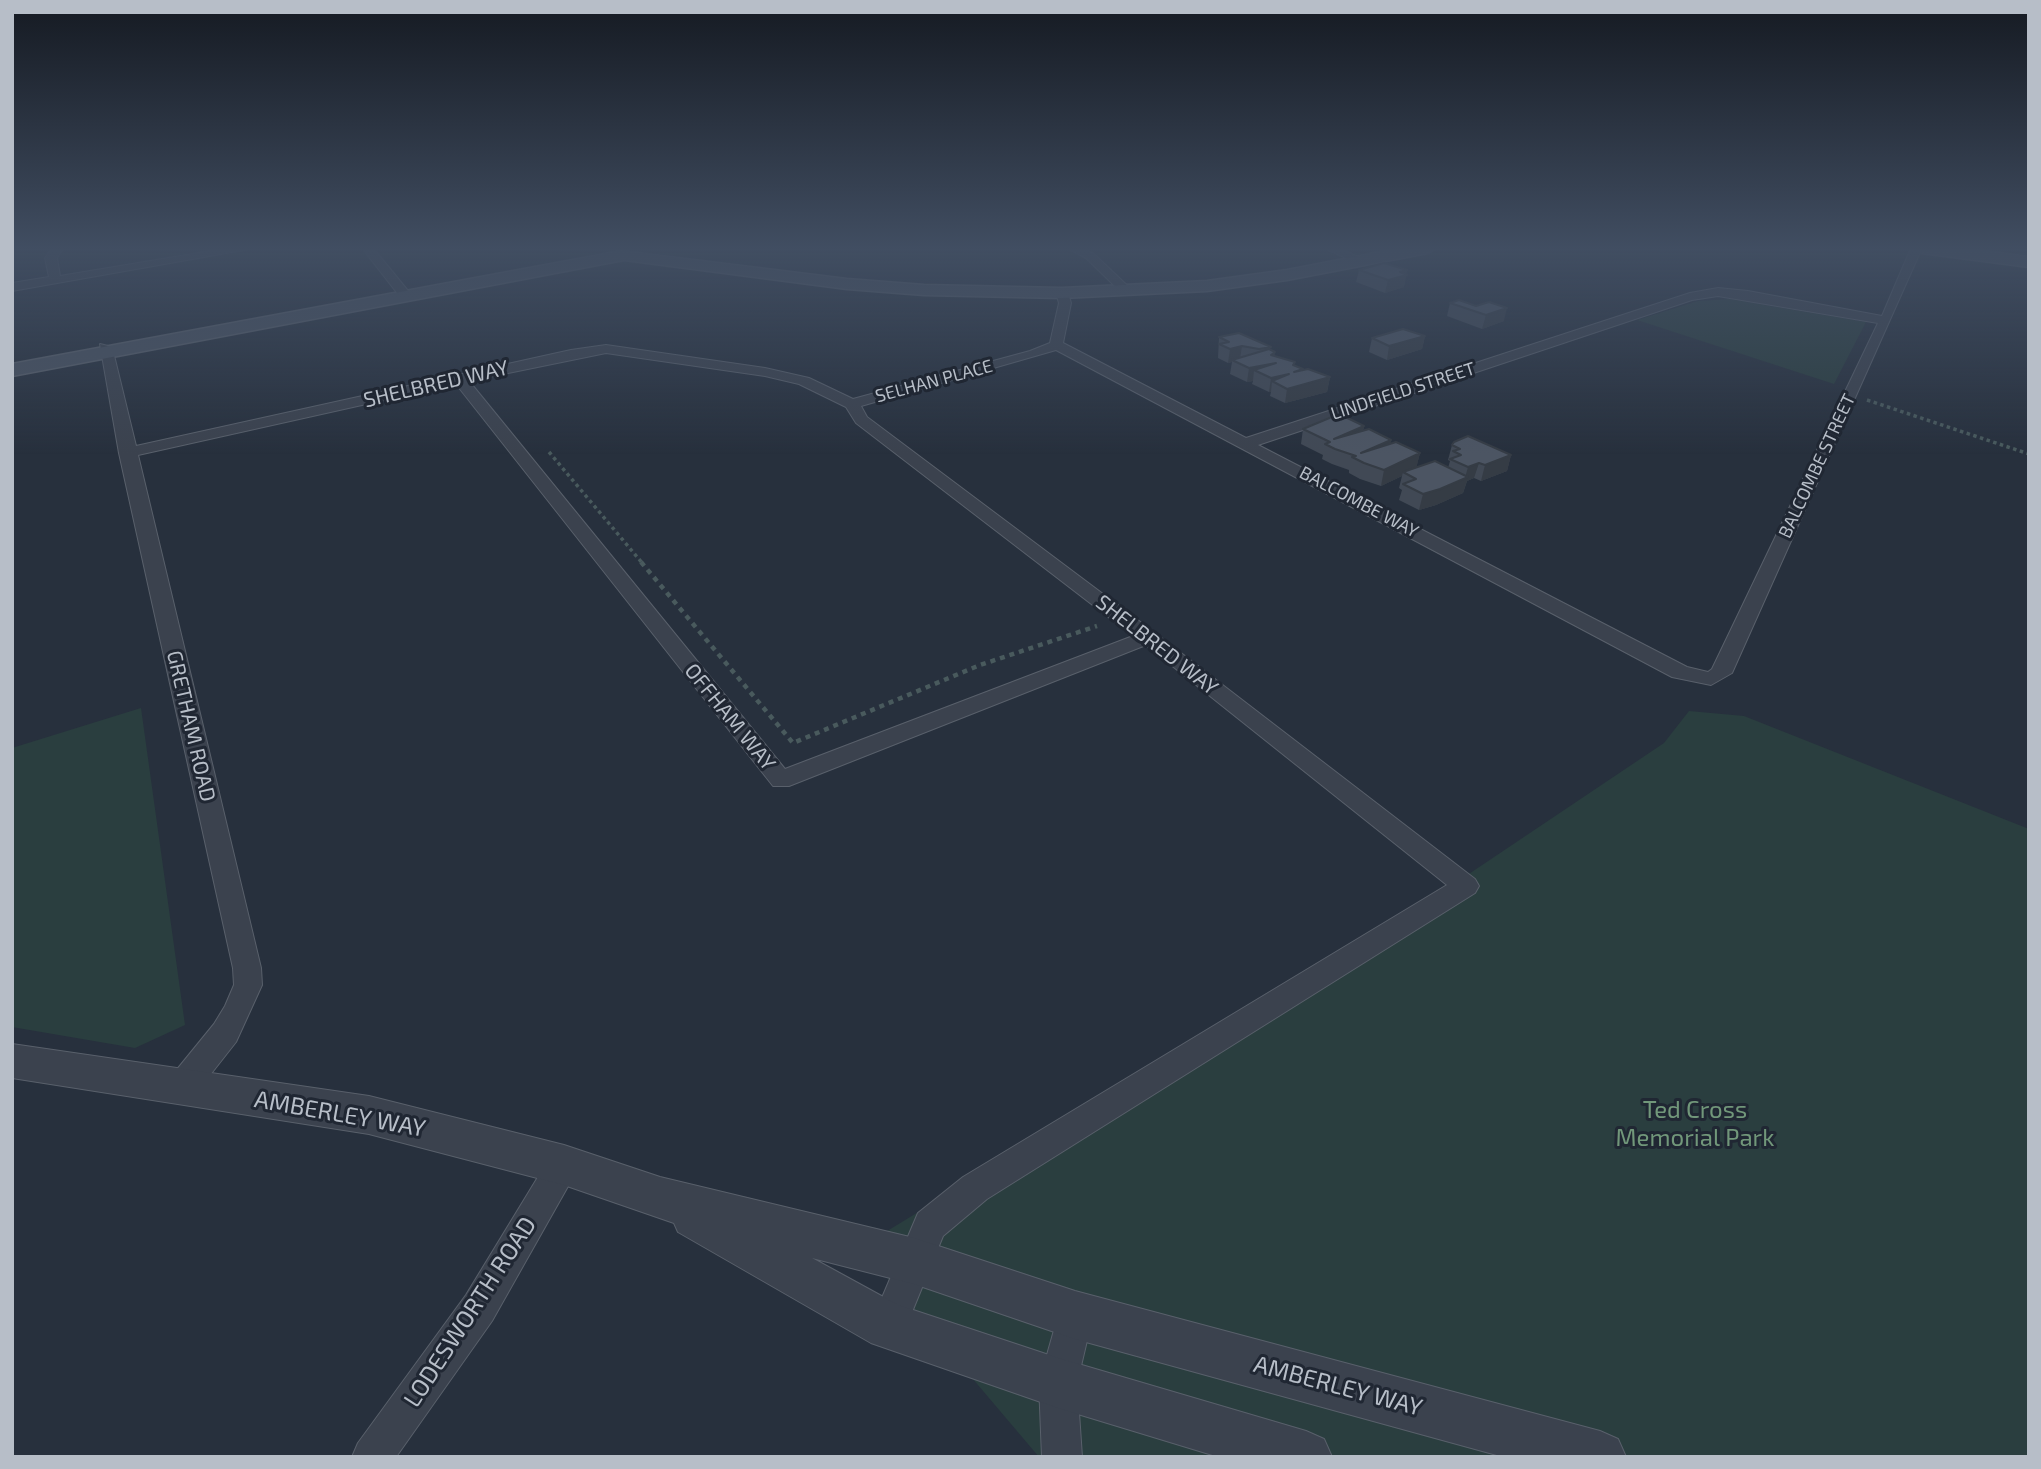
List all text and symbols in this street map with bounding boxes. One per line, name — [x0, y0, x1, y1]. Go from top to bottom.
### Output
street label: SHELBRED WAY — [361, 355, 511, 413]
street label: SELHAN PLACE — [873, 355, 995, 407]
street label: LINDFIELD STREET — [1328, 357, 1478, 425]
street label: BALCOMBE STREET — [1774, 390, 1860, 542]
street label: BALCOMBE WAY — [1296, 462, 1422, 542]
street label: SHELBRED WAY — [1091, 589, 1223, 701]
street label: GRETHAM ROAD — [161, 648, 221, 804]
street label: OFFHAM WAY — [679, 658, 781, 776]
street label: AMBERLEY WAY — [252, 1085, 428, 1143]
park label: Ted Cross Memorial Park — [1616, 1096, 1774, 1152]
street label: LODESWORTH ROAD — [398, 1211, 542, 1413]
street label: AMBERLEY WAY — [1251, 1350, 1425, 1422]

